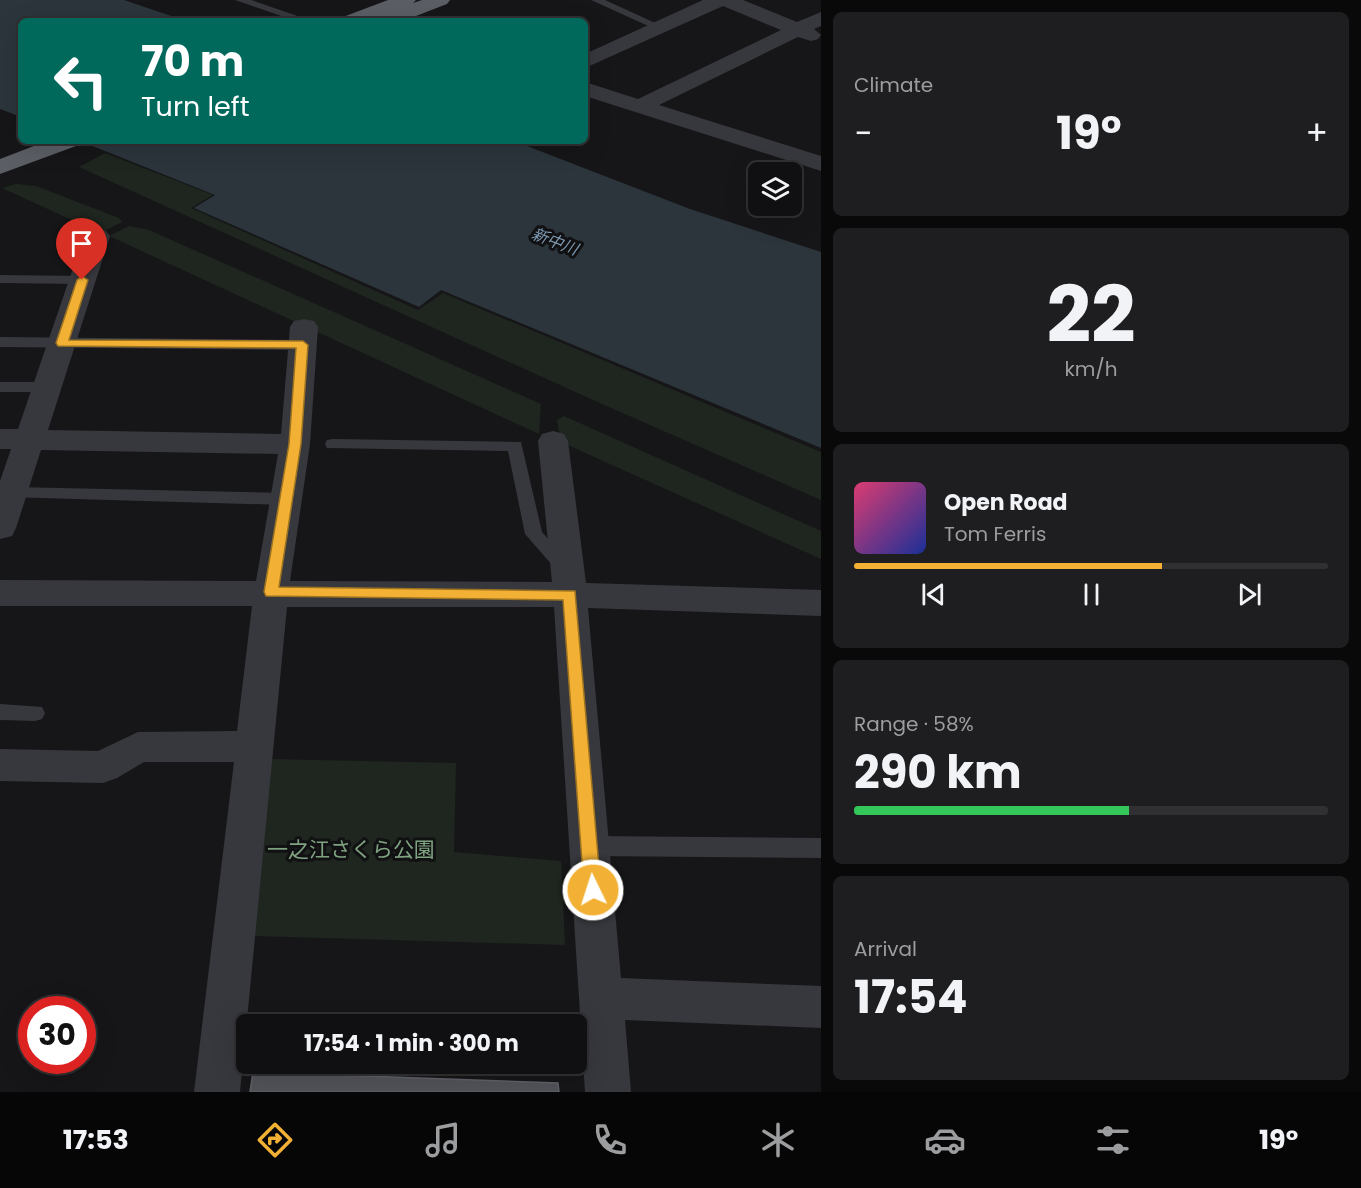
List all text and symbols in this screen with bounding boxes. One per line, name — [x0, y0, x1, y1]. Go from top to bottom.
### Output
text: 70 m — [141, 32, 244, 91]
icon: left — [42, 42, 120, 120]
text: Climate — [854, 71, 933, 99]
text: Turn left — [141, 88, 250, 125]
text: 19° — [1056, 102, 1122, 165]
text: − — [854, 110, 872, 157]
text: + — [1305, 110, 1328, 157]
map controls — [748, 162, 802, 216]
button: layers — [748, 162, 802, 216]
pin — [56, 218, 107, 280]
water label: 新中川 — [528, 222, 583, 262]
icon: arrive — [65, 227, 98, 260]
text: 22 — [1046, 260, 1136, 369]
text: km/h — [1064, 355, 1118, 383]
text: Open Road — [944, 487, 1068, 518]
text: Tom Ferris — [944, 520, 1046, 548]
icon: previous — [917, 578, 950, 611]
icon: pause — [1075, 578, 1108, 611]
icon: next — [1233, 578, 1266, 611]
text: Range · 58% — [854, 710, 974, 738]
text: 290 km — [854, 741, 1022, 804]
park label: 一之江さくら公園 — [267, 835, 435, 864]
position arrow — [561, 858, 625, 922]
text: Arrival — [854, 935, 917, 963]
text: 17:54 — [854, 966, 968, 1029]
speed limit sign: 30 — [18, 996, 96, 1074]
text: 17:54 · 1 min · 300 m — [304, 1028, 519, 1059]
icon: directions — [254, 1119, 296, 1161]
icon: music — [422, 1119, 464, 1161]
icon: phone — [589, 1119, 631, 1161]
icon: climate — [757, 1119, 799, 1161]
icon: car — [924, 1119, 966, 1161]
icon: filters — [1092, 1119, 1134, 1161]
text: 17:53 — [63, 1121, 129, 1158]
text: 19° — [1259, 1121, 1298, 1158]

